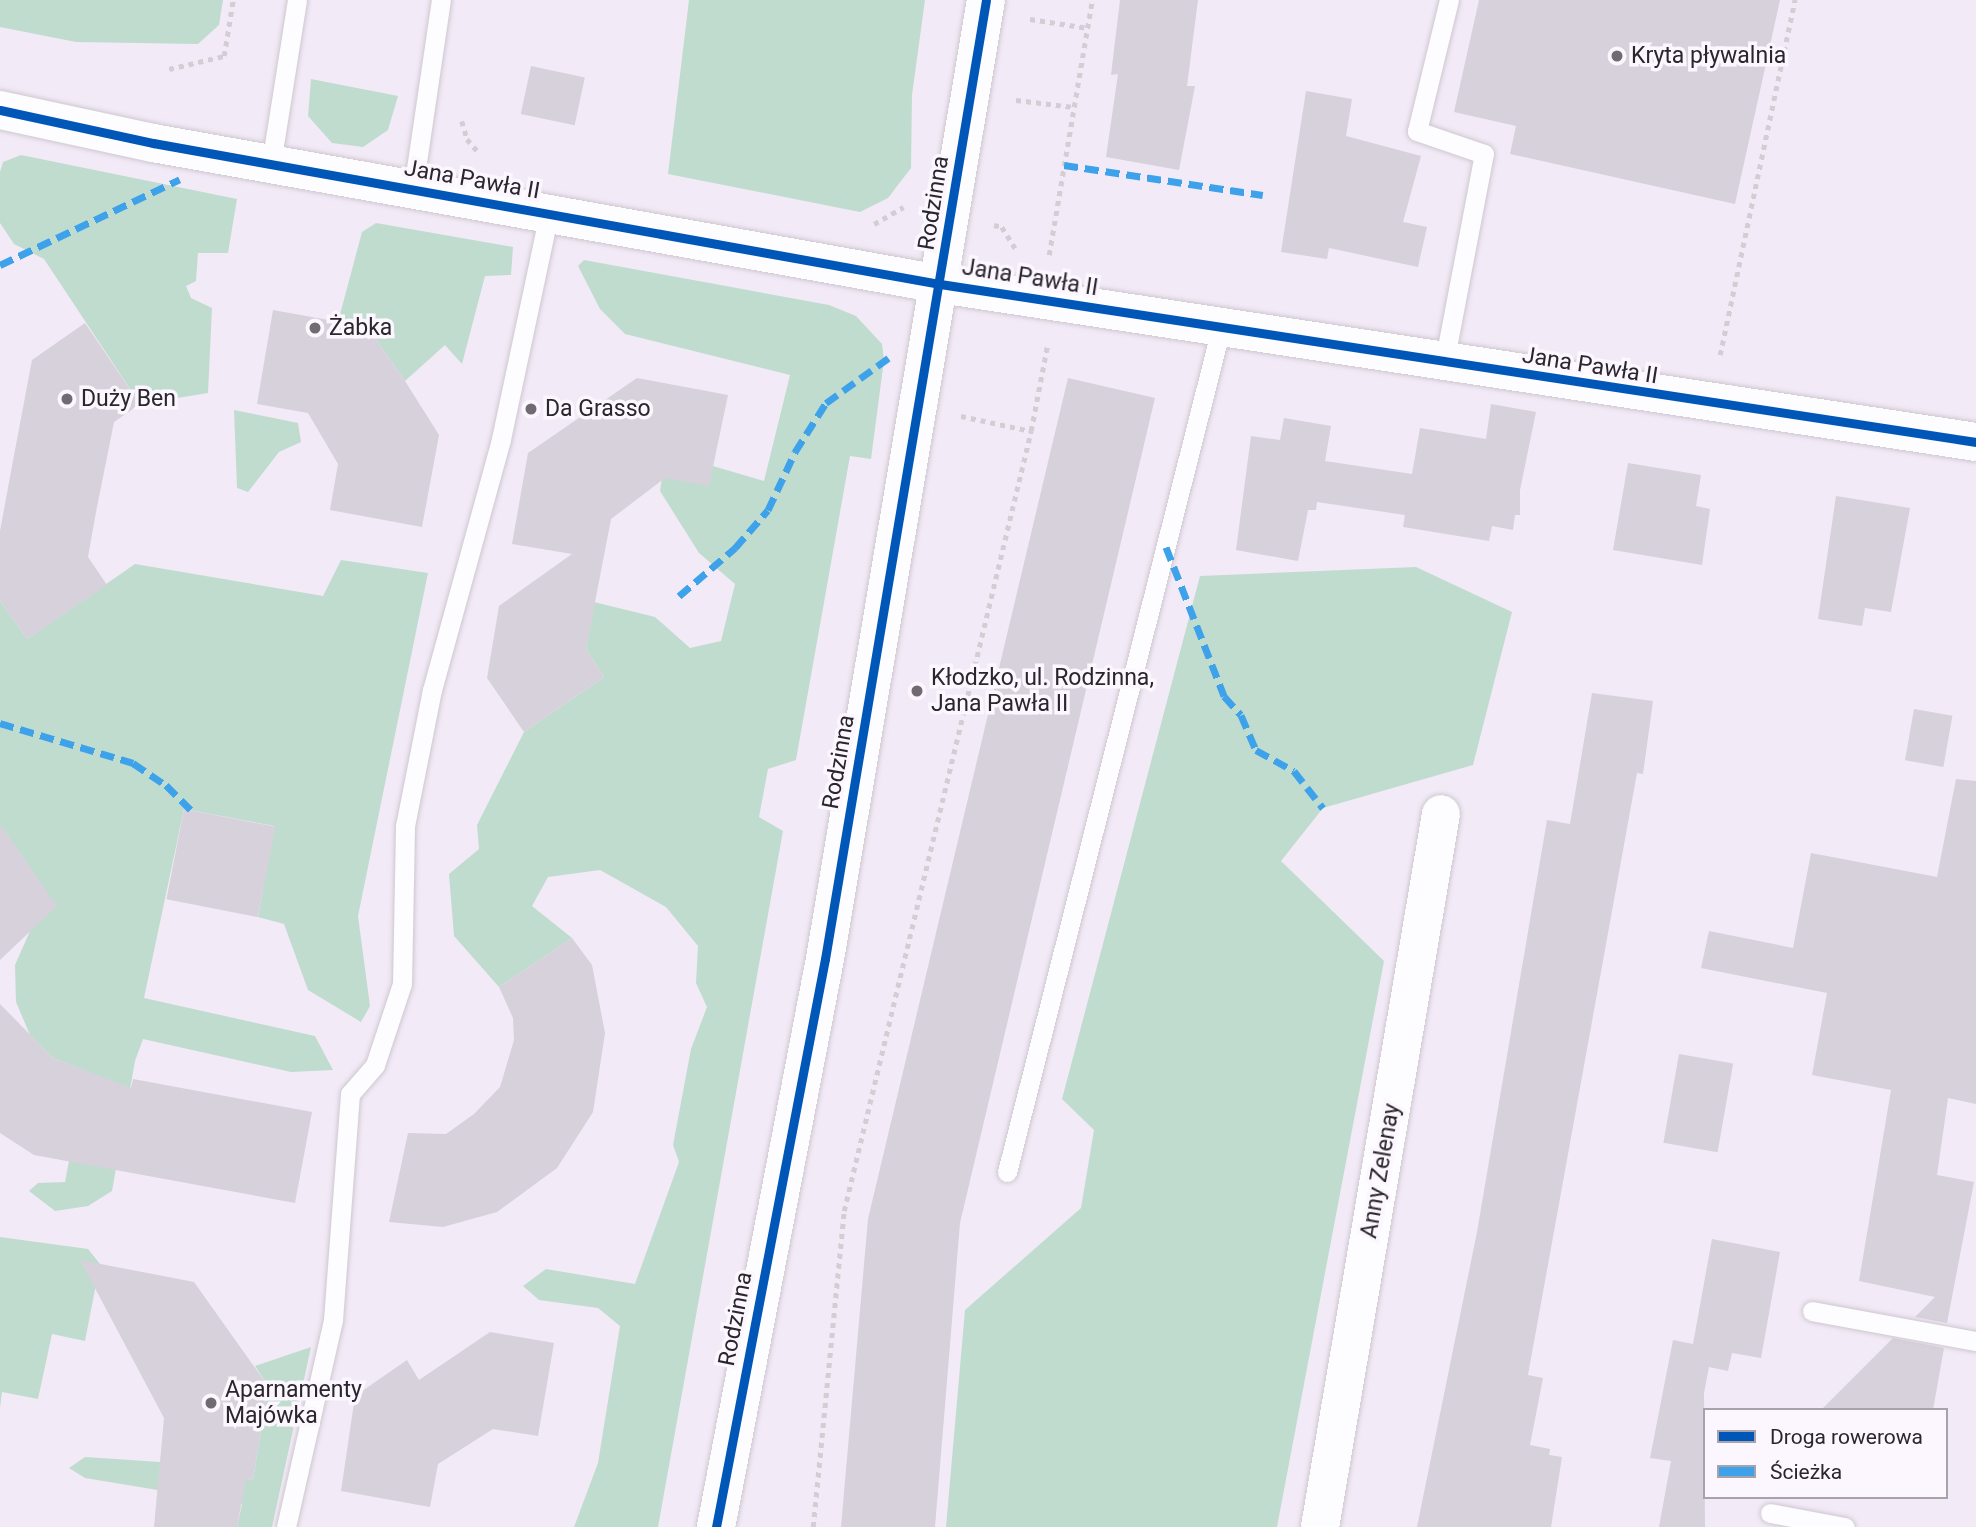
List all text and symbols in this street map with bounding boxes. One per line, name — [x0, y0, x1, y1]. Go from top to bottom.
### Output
place label: Kryta pływalnia — [1631, 42, 1786, 70]
marker: Kryta pływalnia — [1609, 48, 1625, 64]
street label: Jana Pawła II — [402, 154, 542, 206]
street label: Rodzinna — [913, 154, 955, 252]
street label: Jana Pawła II — [960, 254, 1100, 302]
place label: Żabka — [329, 314, 392, 342]
marker: Żabka — [307, 320, 323, 336]
street label: Jana Pawła II — [1520, 342, 1660, 390]
place label: Duży Ben — [81, 385, 176, 413]
marker: Duży Ben — [59, 391, 75, 407]
place label: Da Grasso — [545, 395, 651, 423]
marker: Da Grasso — [523, 401, 539, 417]
place label: Kłodzko, ul. Rodzinna, Jana Pawła II — [931, 664, 1154, 718]
marker: Kłodzko, ul. Rodzinna, Jana Pawła II — [909, 683, 925, 699]
street label: Rodzinna — [817, 713, 861, 811]
street label: Anny Zelenay — [1356, 1101, 1406, 1241]
street label: Rodzinna — [713, 1270, 759, 1368]
place label: Aparnamenty Majówka — [225, 1376, 362, 1430]
marker: Aparnamenty Majówka — [203, 1395, 219, 1411]
legend — [1703, 1408, 1948, 1499]
text: Droga rowerowa — [1770, 1425, 1923, 1449]
text: Ścieżka — [1770, 1460, 1842, 1484]

